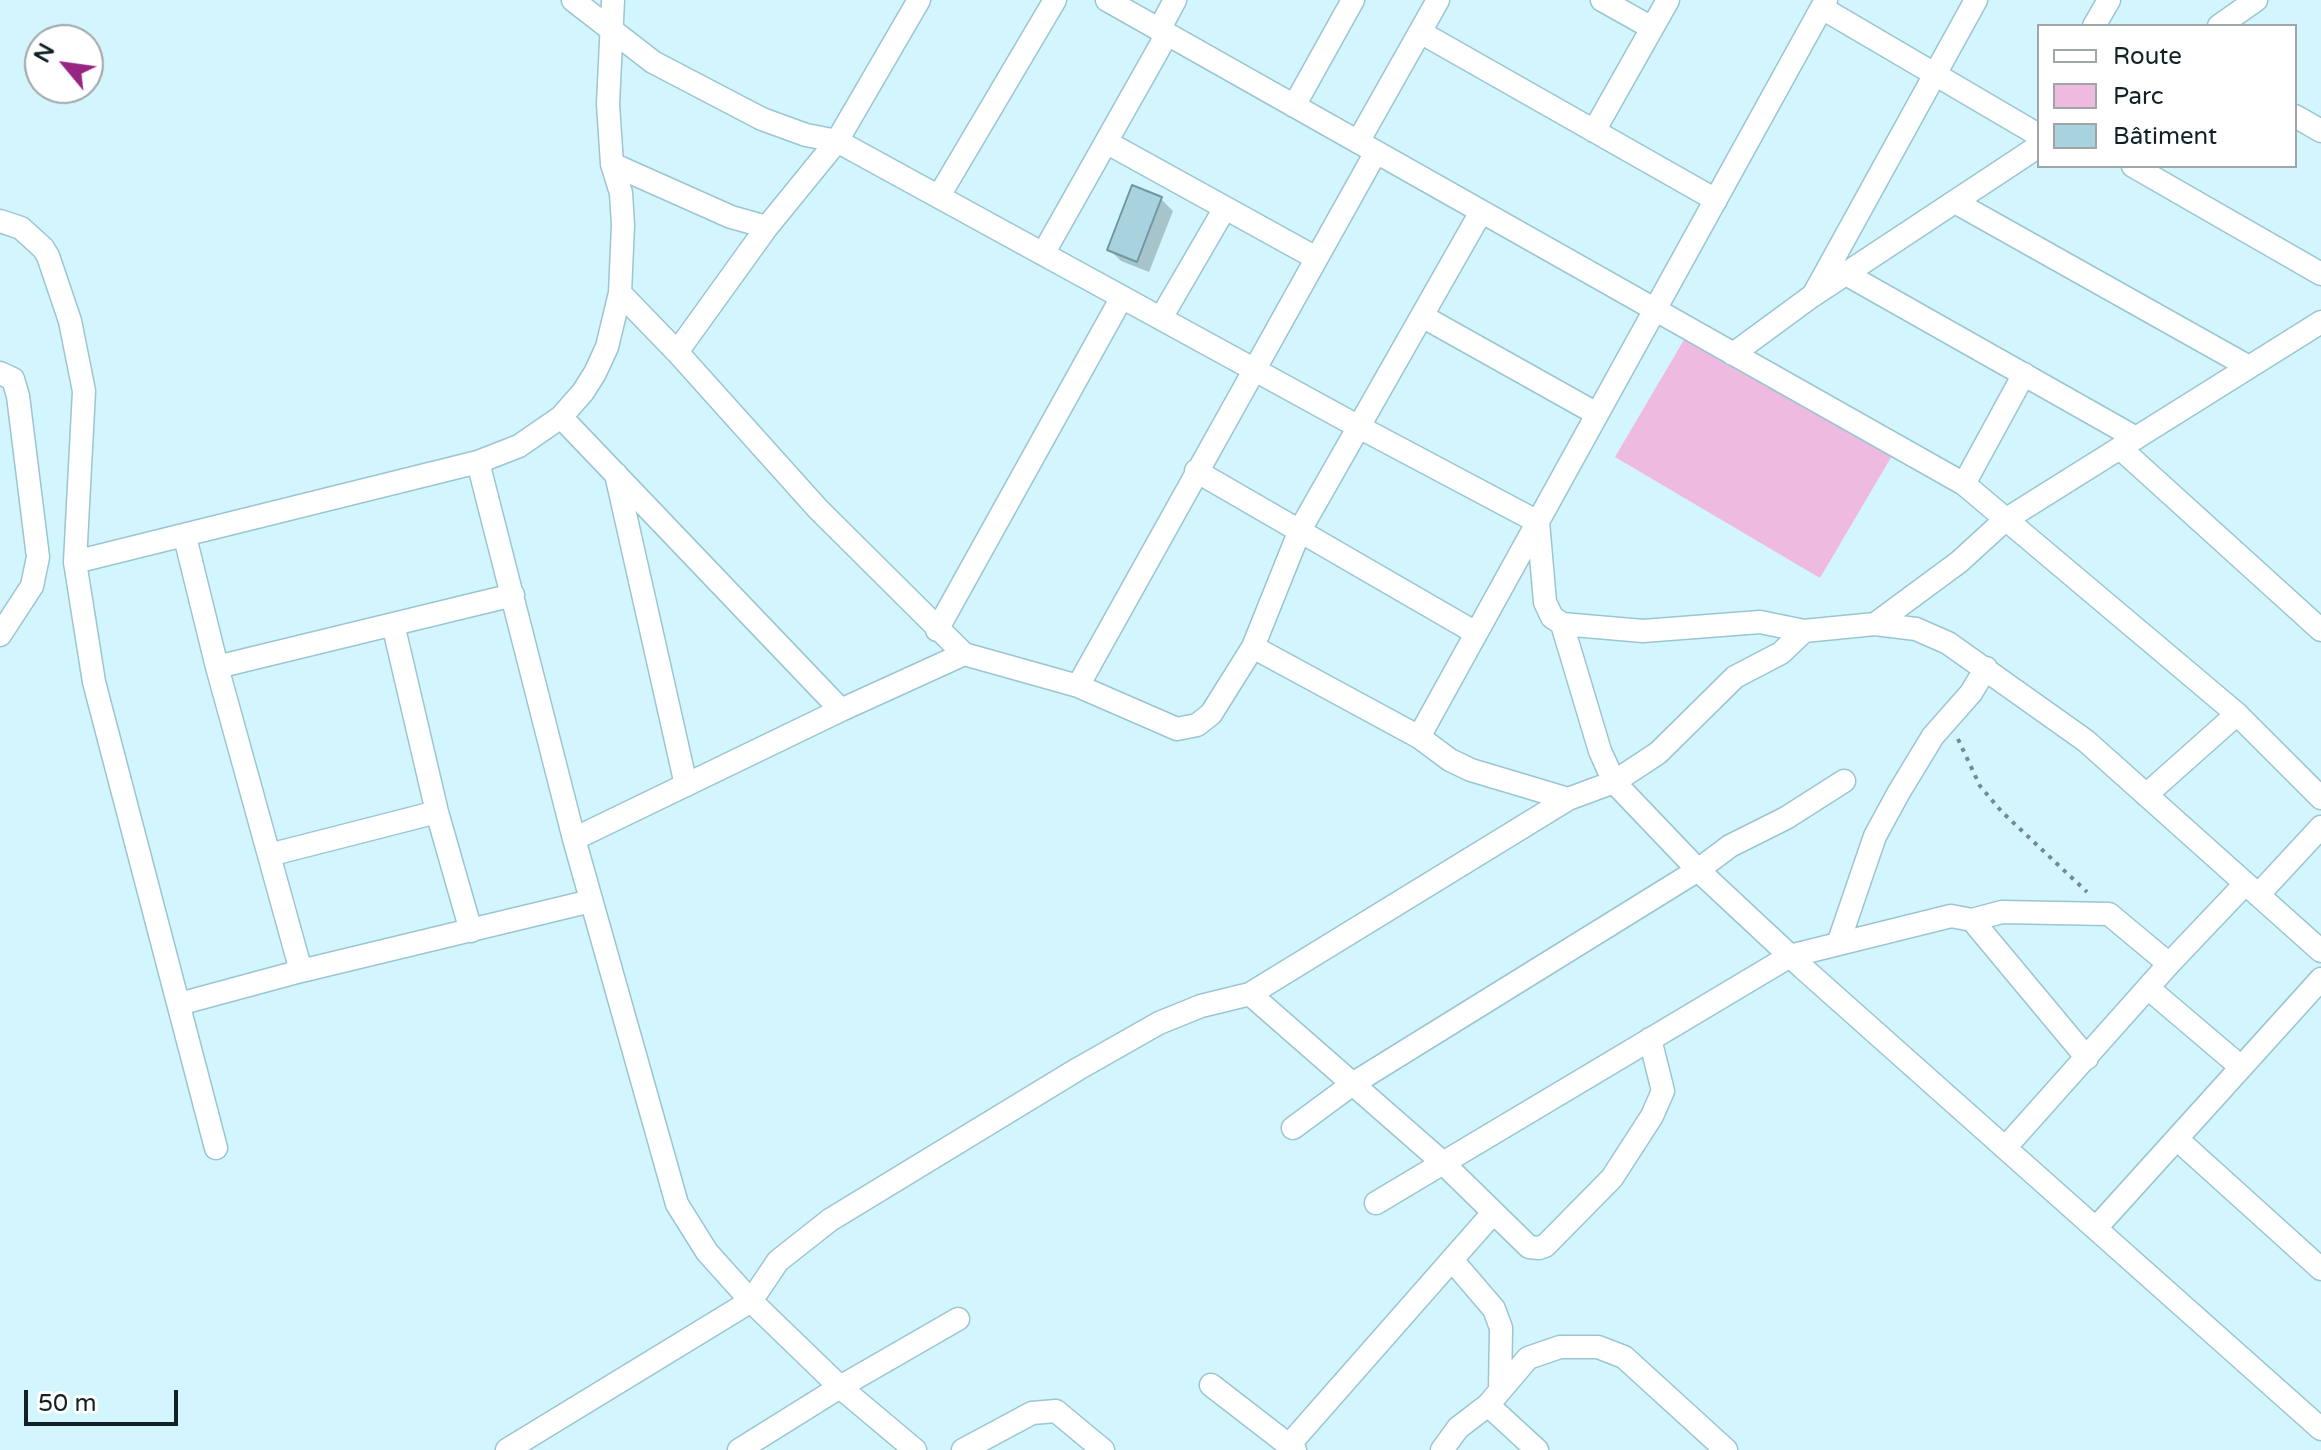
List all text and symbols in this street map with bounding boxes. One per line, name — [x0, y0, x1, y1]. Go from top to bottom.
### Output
north arrow — [24, 24, 104, 104]
legend — [2037, 24, 2297, 168]
text: N — [29, 39, 60, 67]
text: Route — [2113, 42, 2182, 71]
text: Parc — [2113, 82, 2164, 111]
text: Bâtiment — [2113, 122, 2217, 151]
scale bar — [28, 1374, 182, 1424]
text: 50 m — [38, 1389, 96, 1418]

